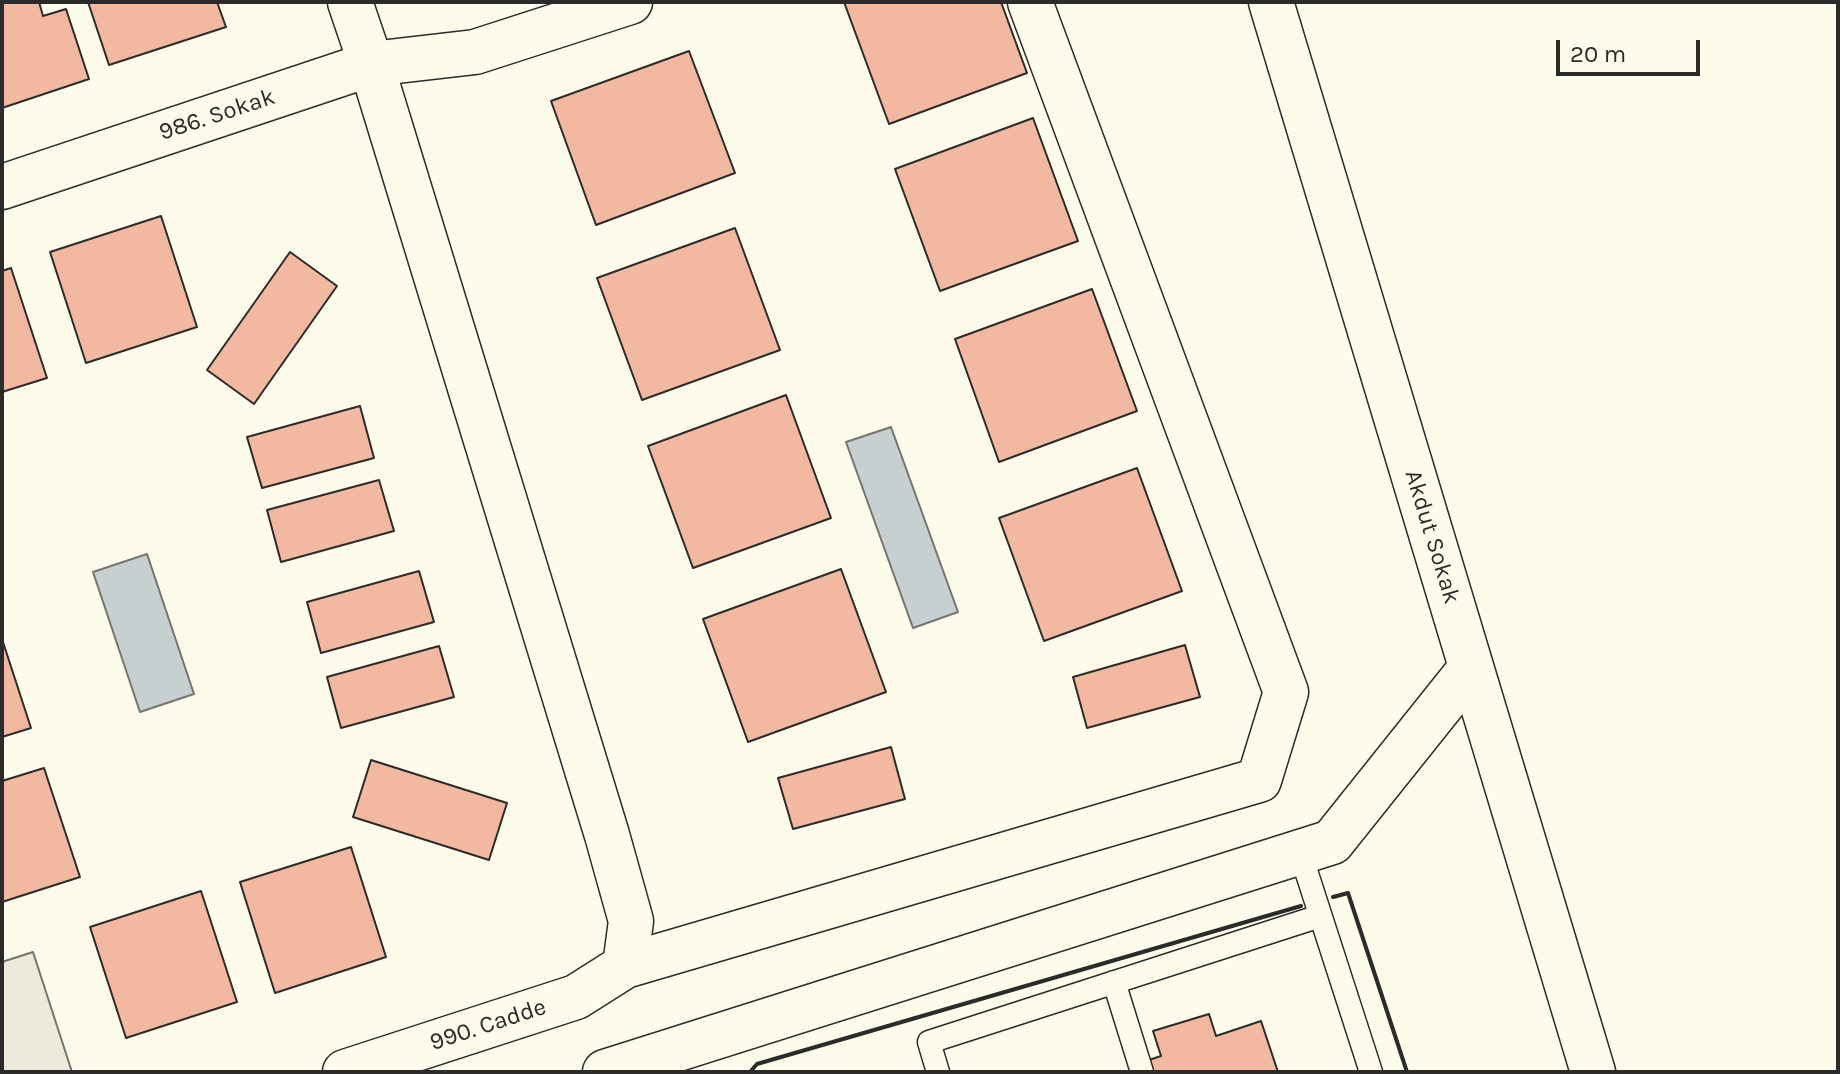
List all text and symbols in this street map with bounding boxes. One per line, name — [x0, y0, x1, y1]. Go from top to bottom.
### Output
scale bar — [1560, 24, 1704, 74]
text: 20 m — [1570, 40, 1626, 68]
street label: 986. Sokak — [155, 83, 279, 147]
street label: Akdut Sokak — [1398, 466, 1466, 608]
street label: 990. Cadde — [426, 993, 550, 1057]

